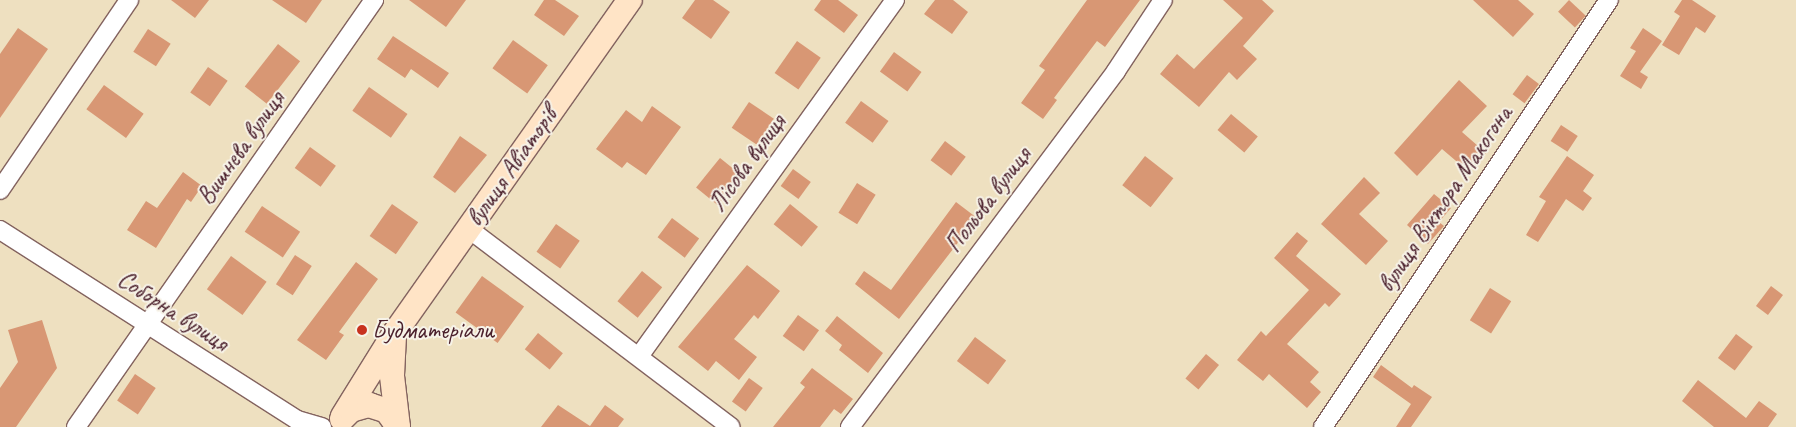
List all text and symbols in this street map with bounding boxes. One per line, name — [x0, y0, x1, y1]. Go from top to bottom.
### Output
street label: Вишнева вулиця — [191, 85, 291, 211]
street label: вулиця Віктора Макогона — [1371, 100, 1519, 298]
street label: вулиця Авіаторів — [460, 102, 564, 232]
street label: Лісова вулиця — [701, 108, 793, 218]
street label: Польова вулиця — [938, 141, 1038, 259]
street label: Соборна вулиця — [112, 264, 234, 358]
place label: Будматеріали — [372, 315, 494, 345]
marker: Будматеріали — [356, 324, 368, 336]

